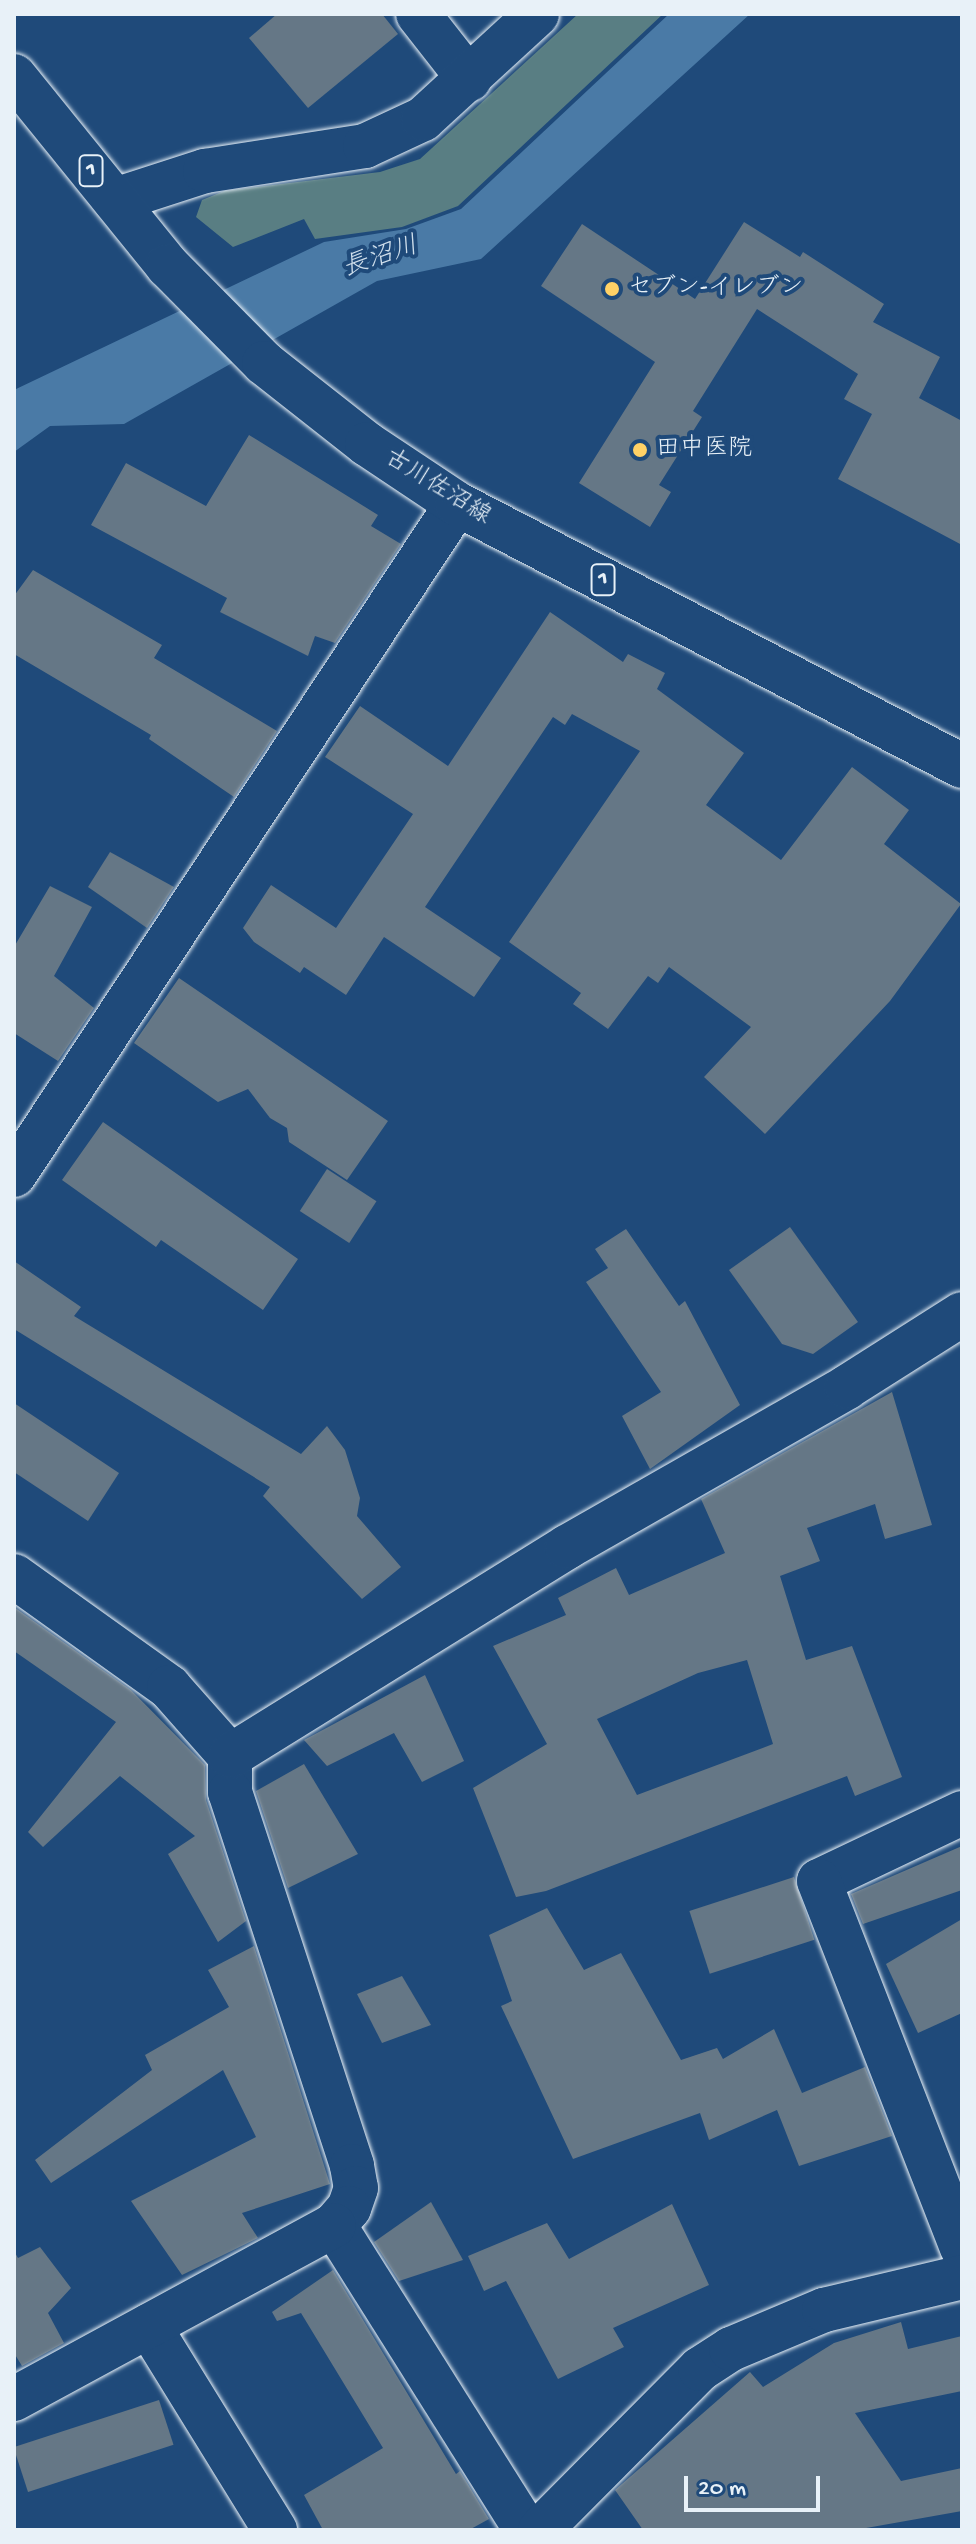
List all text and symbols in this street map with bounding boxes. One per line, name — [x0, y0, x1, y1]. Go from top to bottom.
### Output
road number: 1 — [77, 153, 105, 189]
water label: 長沼川 — [339, 232, 423, 286]
place label: セブン-イレブン — [628, 275, 804, 303]
marker: セブン-イレブン — [603, 280, 621, 298]
place label: 田中医院 — [656, 436, 752, 464]
marker: 田中医院 — [631, 441, 649, 459]
street label: 古川佐沼線 — [378, 444, 496, 532]
road number: 1 — [589, 562, 617, 598]
scale bar — [688, 2460, 824, 2510]
text: 20 m — [698, 2475, 746, 2504]

